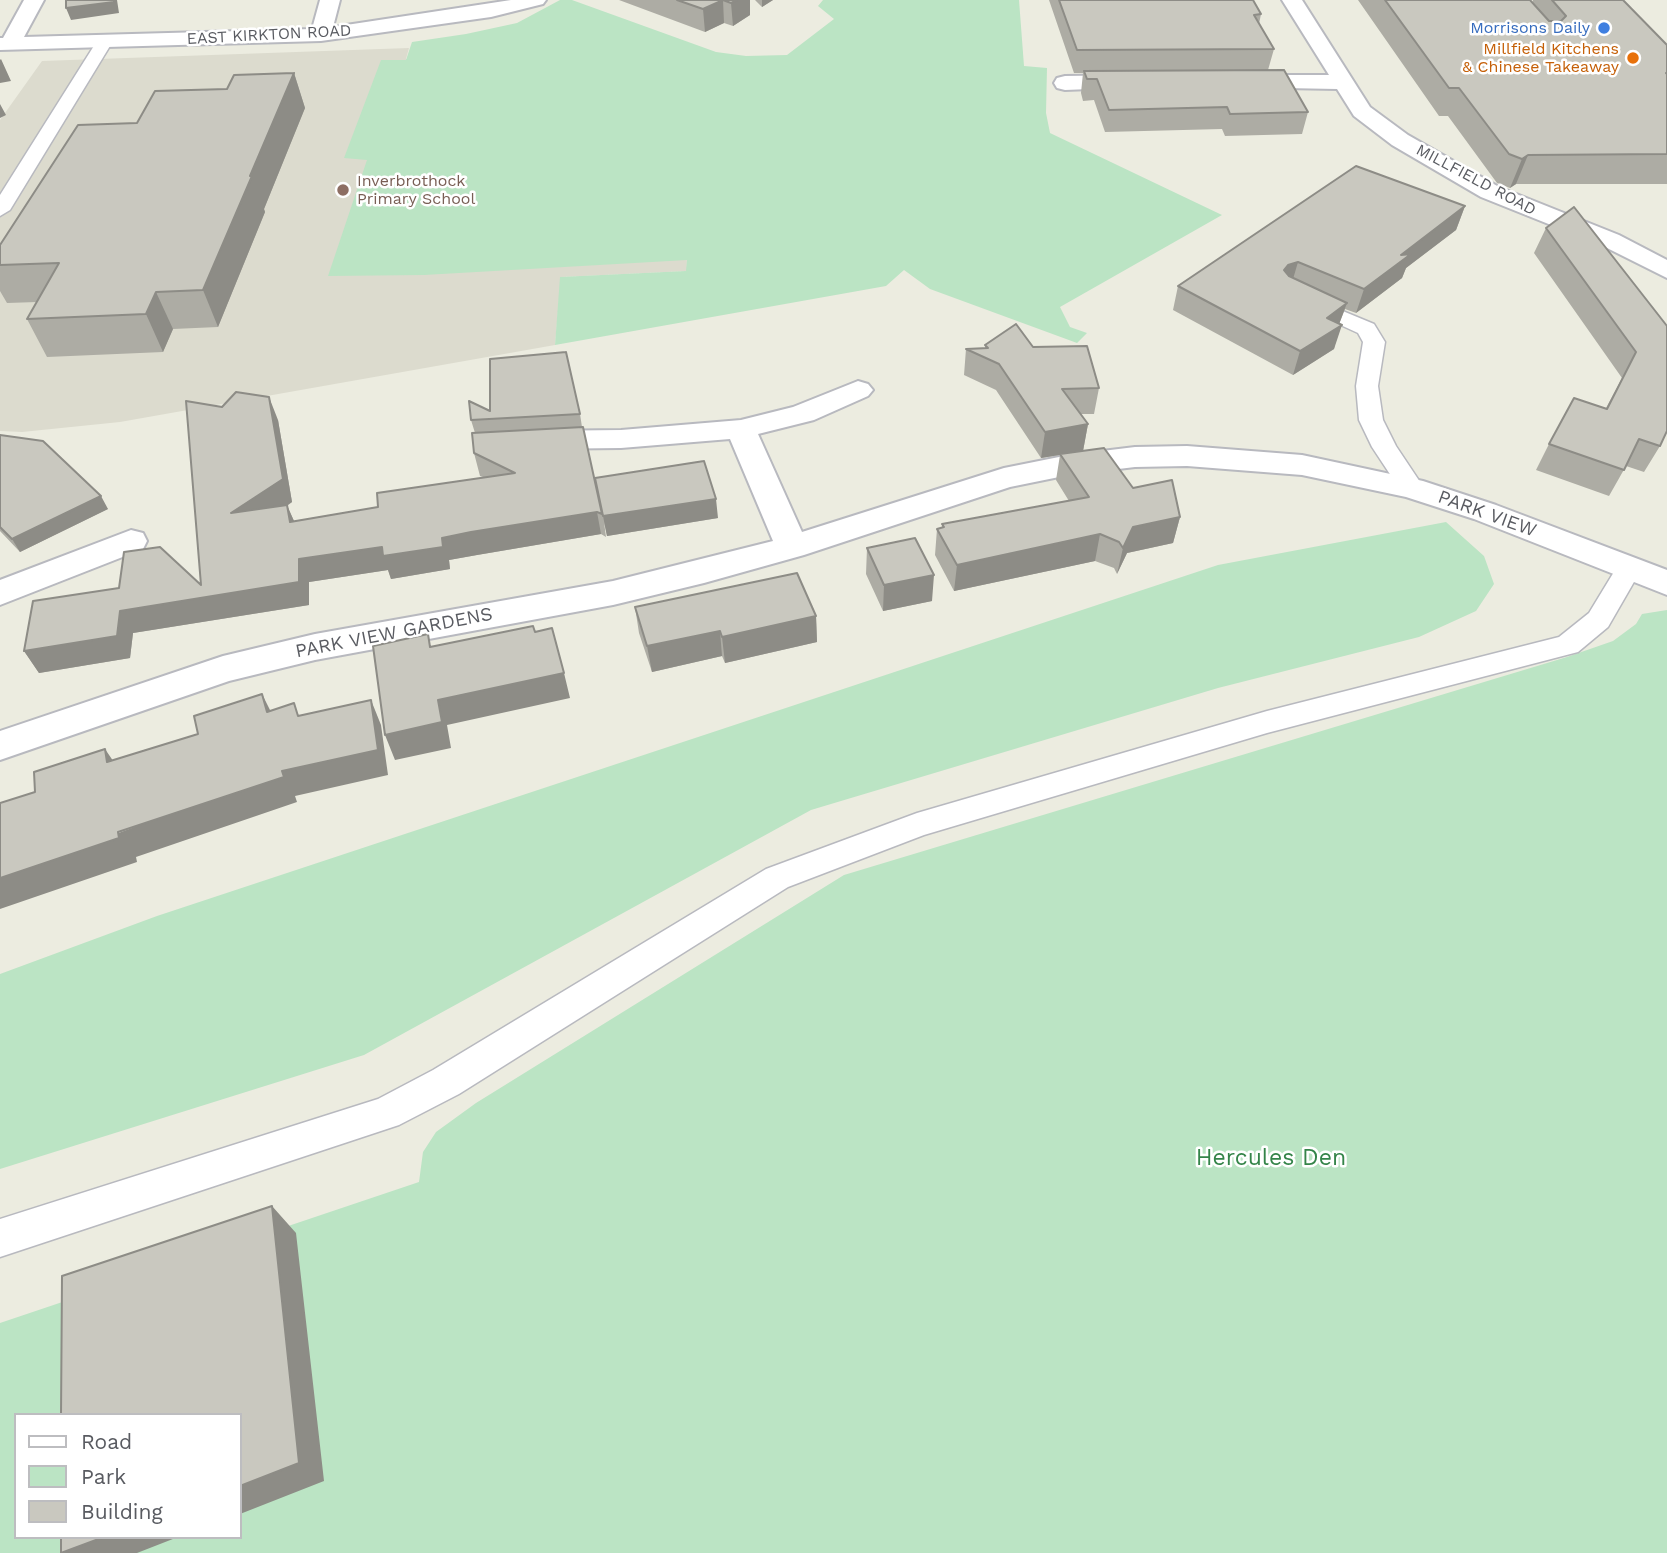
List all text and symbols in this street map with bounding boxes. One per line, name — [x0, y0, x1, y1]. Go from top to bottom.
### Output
place label: Morrisons Daily — [1470, 18, 1590, 38]
marker: Morrisons Daily — [1596, 20, 1612, 36]
street label: EAST KIRKTON ROAD — [186, 21, 352, 49]
place label: Millfield Kitchens & Chinese Takeaway — [1462, 39, 1619, 77]
marker: Millfield Kitchens & Chinese Takeaway — [1625, 50, 1641, 66]
street label: MILLFIELD ROAD — [1413, 140, 1539, 220]
place label: Inverbrothock Primary School — [357, 171, 475, 209]
marker: Inverbrothock Primary School — [335, 182, 351, 198]
street label: PARK VIEW — [1435, 486, 1539, 542]
street label: PARK VIEW GARDENS — [293, 603, 495, 663]
park label: Hercules Den — [1196, 1144, 1346, 1172]
legend — [14, 1413, 242, 1539]
text: Road — [81, 1429, 132, 1454]
text: Park — [81, 1464, 126, 1489]
text: Building — [81, 1499, 163, 1524]

